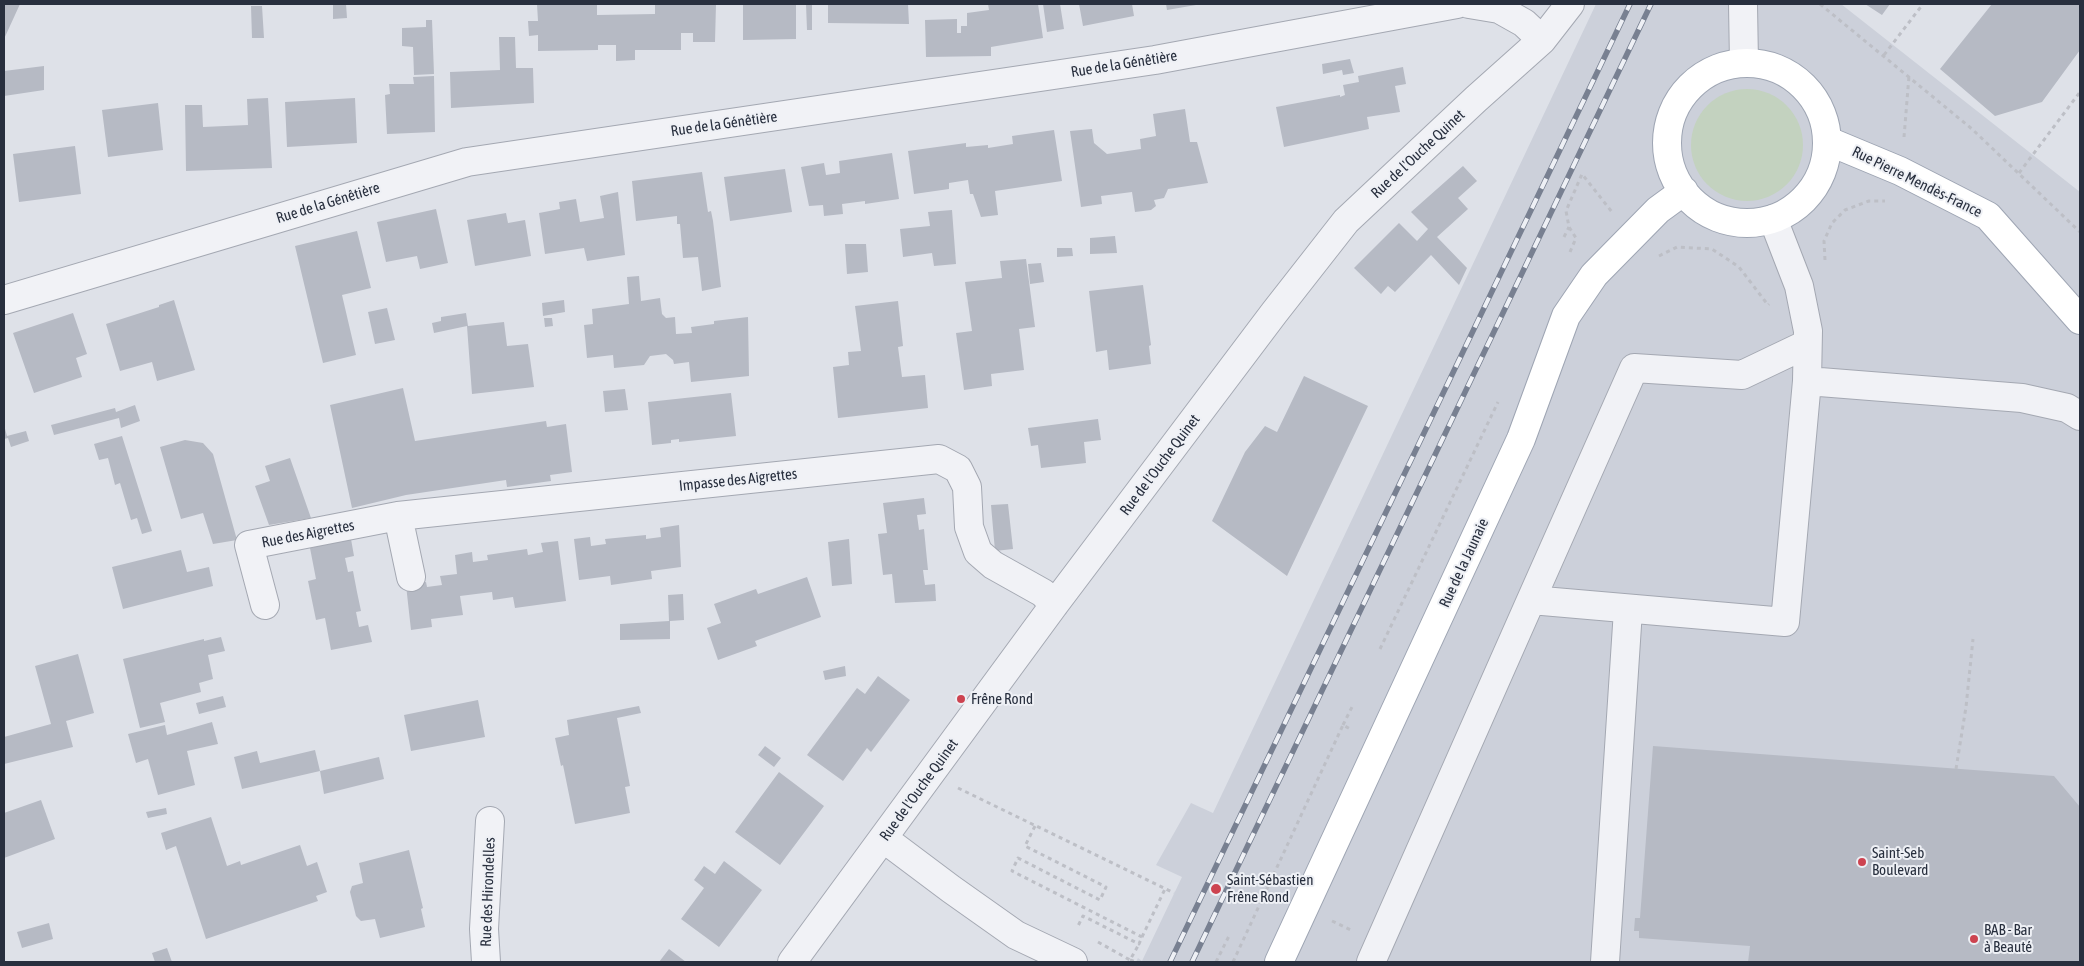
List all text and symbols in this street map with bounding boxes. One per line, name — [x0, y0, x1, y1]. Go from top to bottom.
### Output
street label: Rue de la Génêtière — [1070, 47, 1178, 81]
street label: Rue de l'Ouche Quinet — [1367, 106, 1469, 202]
street label: Rue de la Génêtière — [670, 108, 778, 140]
street label: Rue Pierre Mendès-France — [1849, 143, 1985, 221]
street label: Rue de la Génêtière — [274, 179, 382, 227]
street label: Rue de l'Ouche Quinet — [1116, 411, 1204, 519]
street label: Impasse des Aigrettes — [678, 465, 798, 495]
street label: Rue des Aigrettes — [260, 516, 356, 552]
street label: Rue de la Jaunaie — [1436, 516, 1492, 610]
place label: Frêne Rond — [971, 690, 1033, 708]
marker: Frêne Rond — [955, 693, 967, 705]
street label: Rue de l'Ouche Quinet — [876, 736, 962, 844]
street label: Rue des Hirondelles — [477, 837, 499, 947]
place label: Saint-Seb Boulevard — [1872, 844, 1928, 879]
marker: Saint-Seb Boulevard — [1856, 856, 1868, 868]
place label: Saint-Sébastien Frêne Rond — [1227, 871, 1313, 906]
marker: Saint-Sébastien Frêne Rond — [1209, 882, 1223, 896]
place label: BAB - Bar à Beauté — [1984, 921, 2032, 956]
marker: BAB - Bar à Beauté — [1968, 933, 1980, 945]

